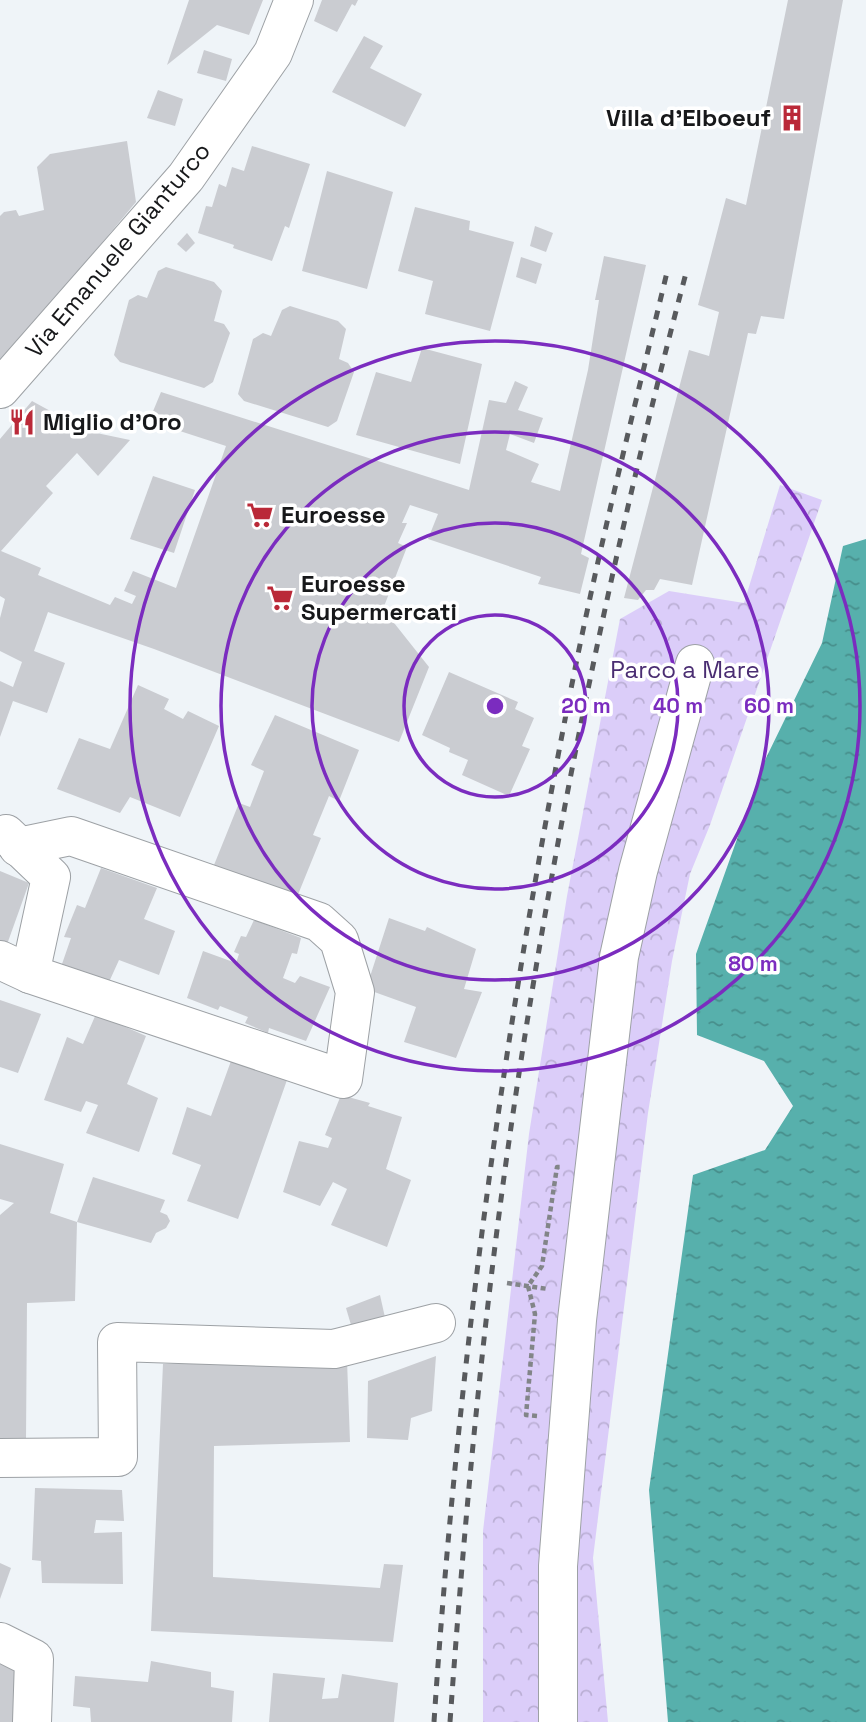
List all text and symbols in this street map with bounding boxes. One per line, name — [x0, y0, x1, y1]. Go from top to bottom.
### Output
place label: Villa d'Elboeuf — [606, 102, 771, 133]
building icon: Villa d'Elboeuf — [777, 103, 807, 133]
street label: Via Emanuele Gianturco — [18, 136, 217, 364]
place label: Miglio d'Oro — [43, 406, 182, 437]
restaurant icon: Miglio d'Oro — [7, 407, 37, 437]
place label: Euroesse — [281, 499, 386, 530]
supermarket icon: Euroesse — [245, 500, 275, 530]
place label: Euroesse Supermercati — [301, 568, 457, 627]
supermarket icon: Euroesse Supermercati — [265, 583, 295, 613]
park label: Parco a Mare — [610, 654, 760, 685]
text: 20 m — [561, 692, 611, 719]
text: 40 m — [653, 692, 703, 719]
text: 60 m — [744, 692, 794, 719]
centre of rings — [483, 694, 507, 718]
text: 80 m — [728, 950, 778, 977]

